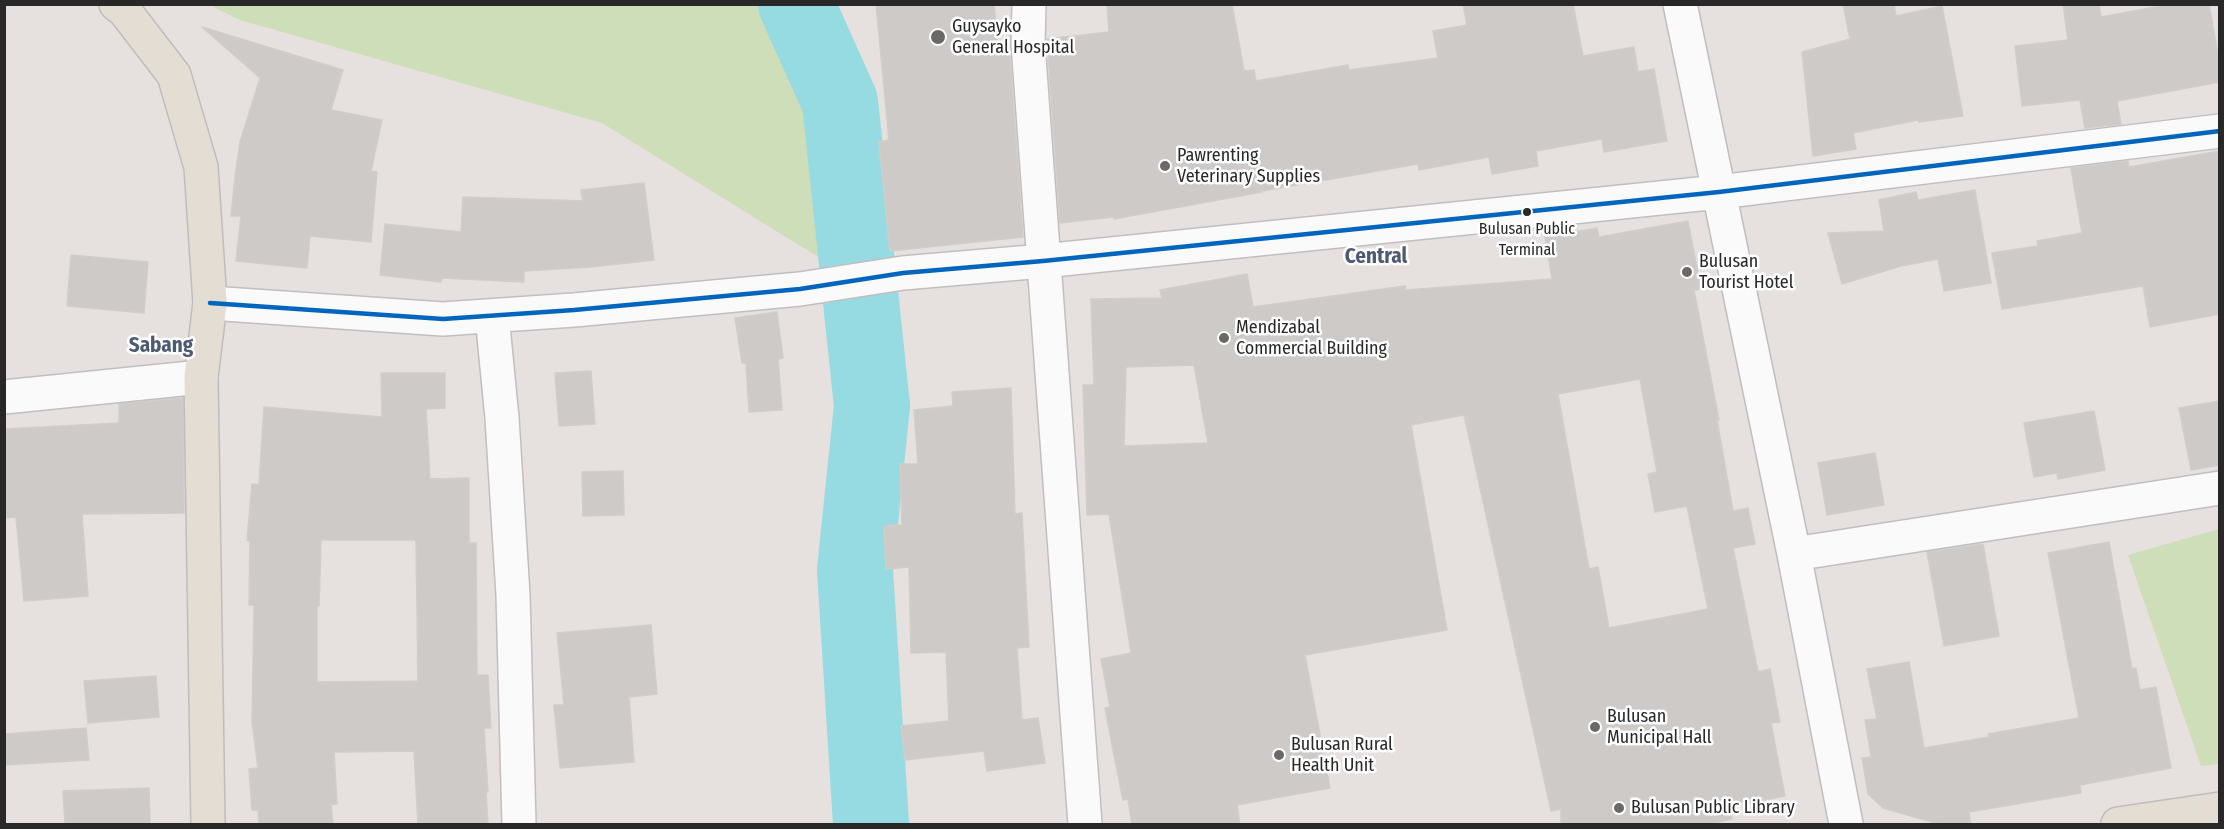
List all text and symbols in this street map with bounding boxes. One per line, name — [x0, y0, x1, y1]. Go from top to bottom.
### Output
place label: Guysayko General Hospital — [952, 16, 1074, 58]
marker: Guysayko General Hospital — [929, 28, 947, 46]
place label: Pawrenting Veterinary Supplies — [1177, 145, 1320, 188]
marker: Pawrenting Veterinary Supplies — [1158, 159, 1172, 173]
marker: Bulusan Public Terminal — [1521, 206, 1533, 218]
place label: Bulusan Public Terminal — [1479, 220, 1575, 258]
district label: Central — [1345, 244, 1407, 270]
place label: Bulusan Tourist Hotel — [1699, 251, 1793, 294]
marker: Bulusan Tourist Hotel — [1680, 265, 1694, 279]
place label: Mendizabal Commercial Building — [1236, 317, 1387, 360]
marker: Mendizabal Commercial Building — [1217, 331, 1231, 345]
district label: Sabang — [129, 333, 193, 359]
place label: Bulusan Municipal Hall — [1607, 706, 1712, 748]
marker: Bulusan Municipal Hall — [1588, 720, 1602, 734]
place label: Bulusan Rural Health Unit — [1291, 734, 1393, 777]
marker: Bulusan Rural Health Unit — [1272, 748, 1286, 762]
place label: Bulusan Public Library — [1631, 797, 1795, 819]
marker: Bulusan Public Library — [1612, 801, 1626, 815]

